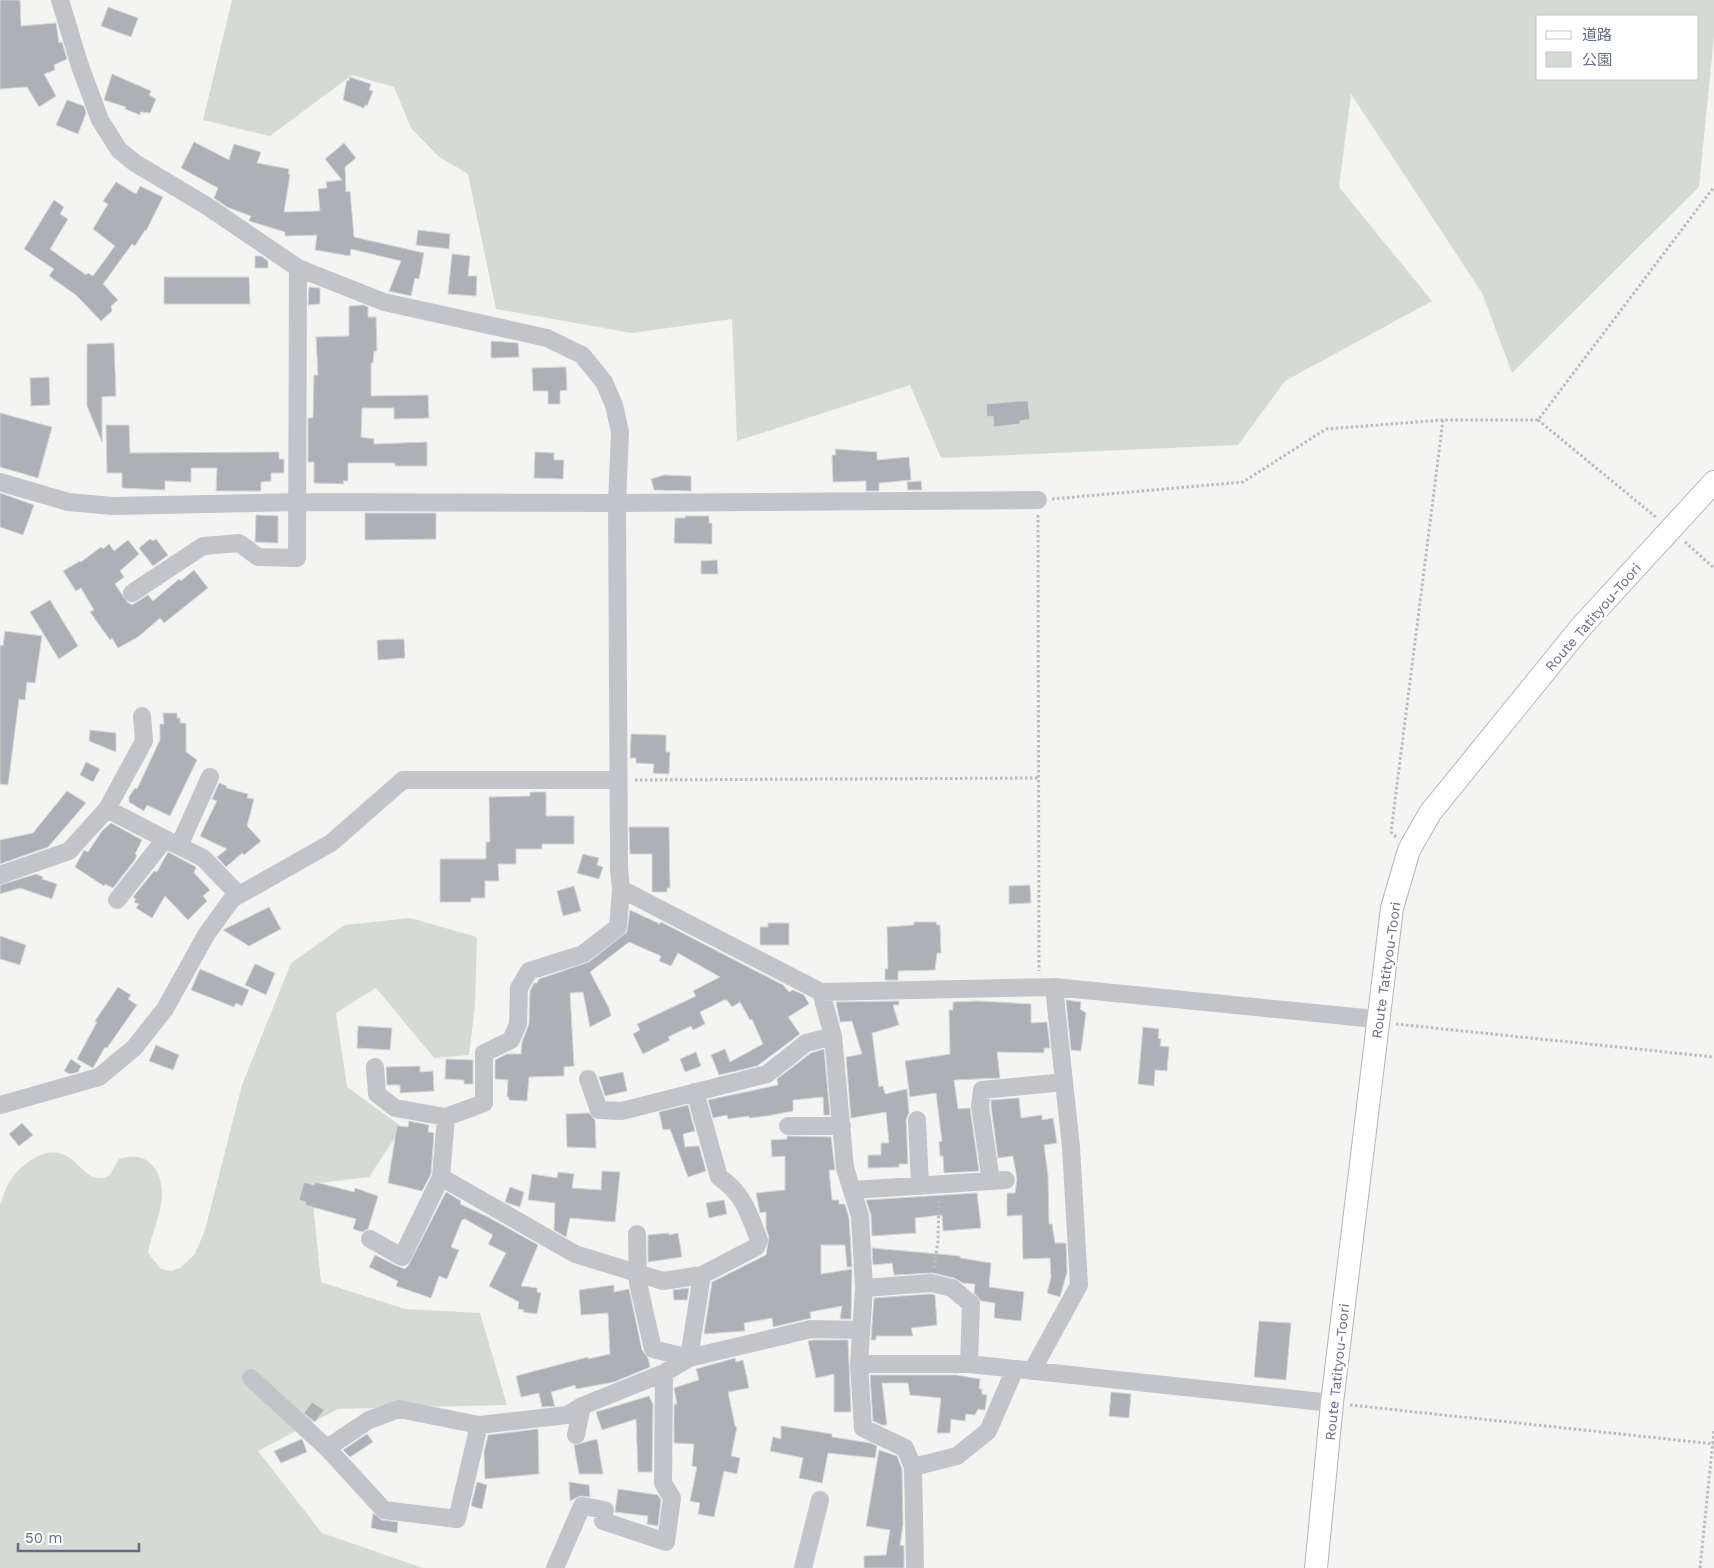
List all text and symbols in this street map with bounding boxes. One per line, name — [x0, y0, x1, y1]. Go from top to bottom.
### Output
legend — [1536, 15, 1699, 80]
text: 道路 — [1582, 26, 1612, 44]
text: 公園 — [1582, 51, 1612, 69]
street label: Route Tatityou-Toori — [1542, 560, 1644, 674]
street label: Route Tatityou-Toori — [1368, 901, 1404, 1039]
street label: Route Tatityou-Toori — [1322, 1303, 1352, 1441]
scale bar — [18, 1520, 139, 1552]
text: 50 m — [25, 1529, 62, 1547]

